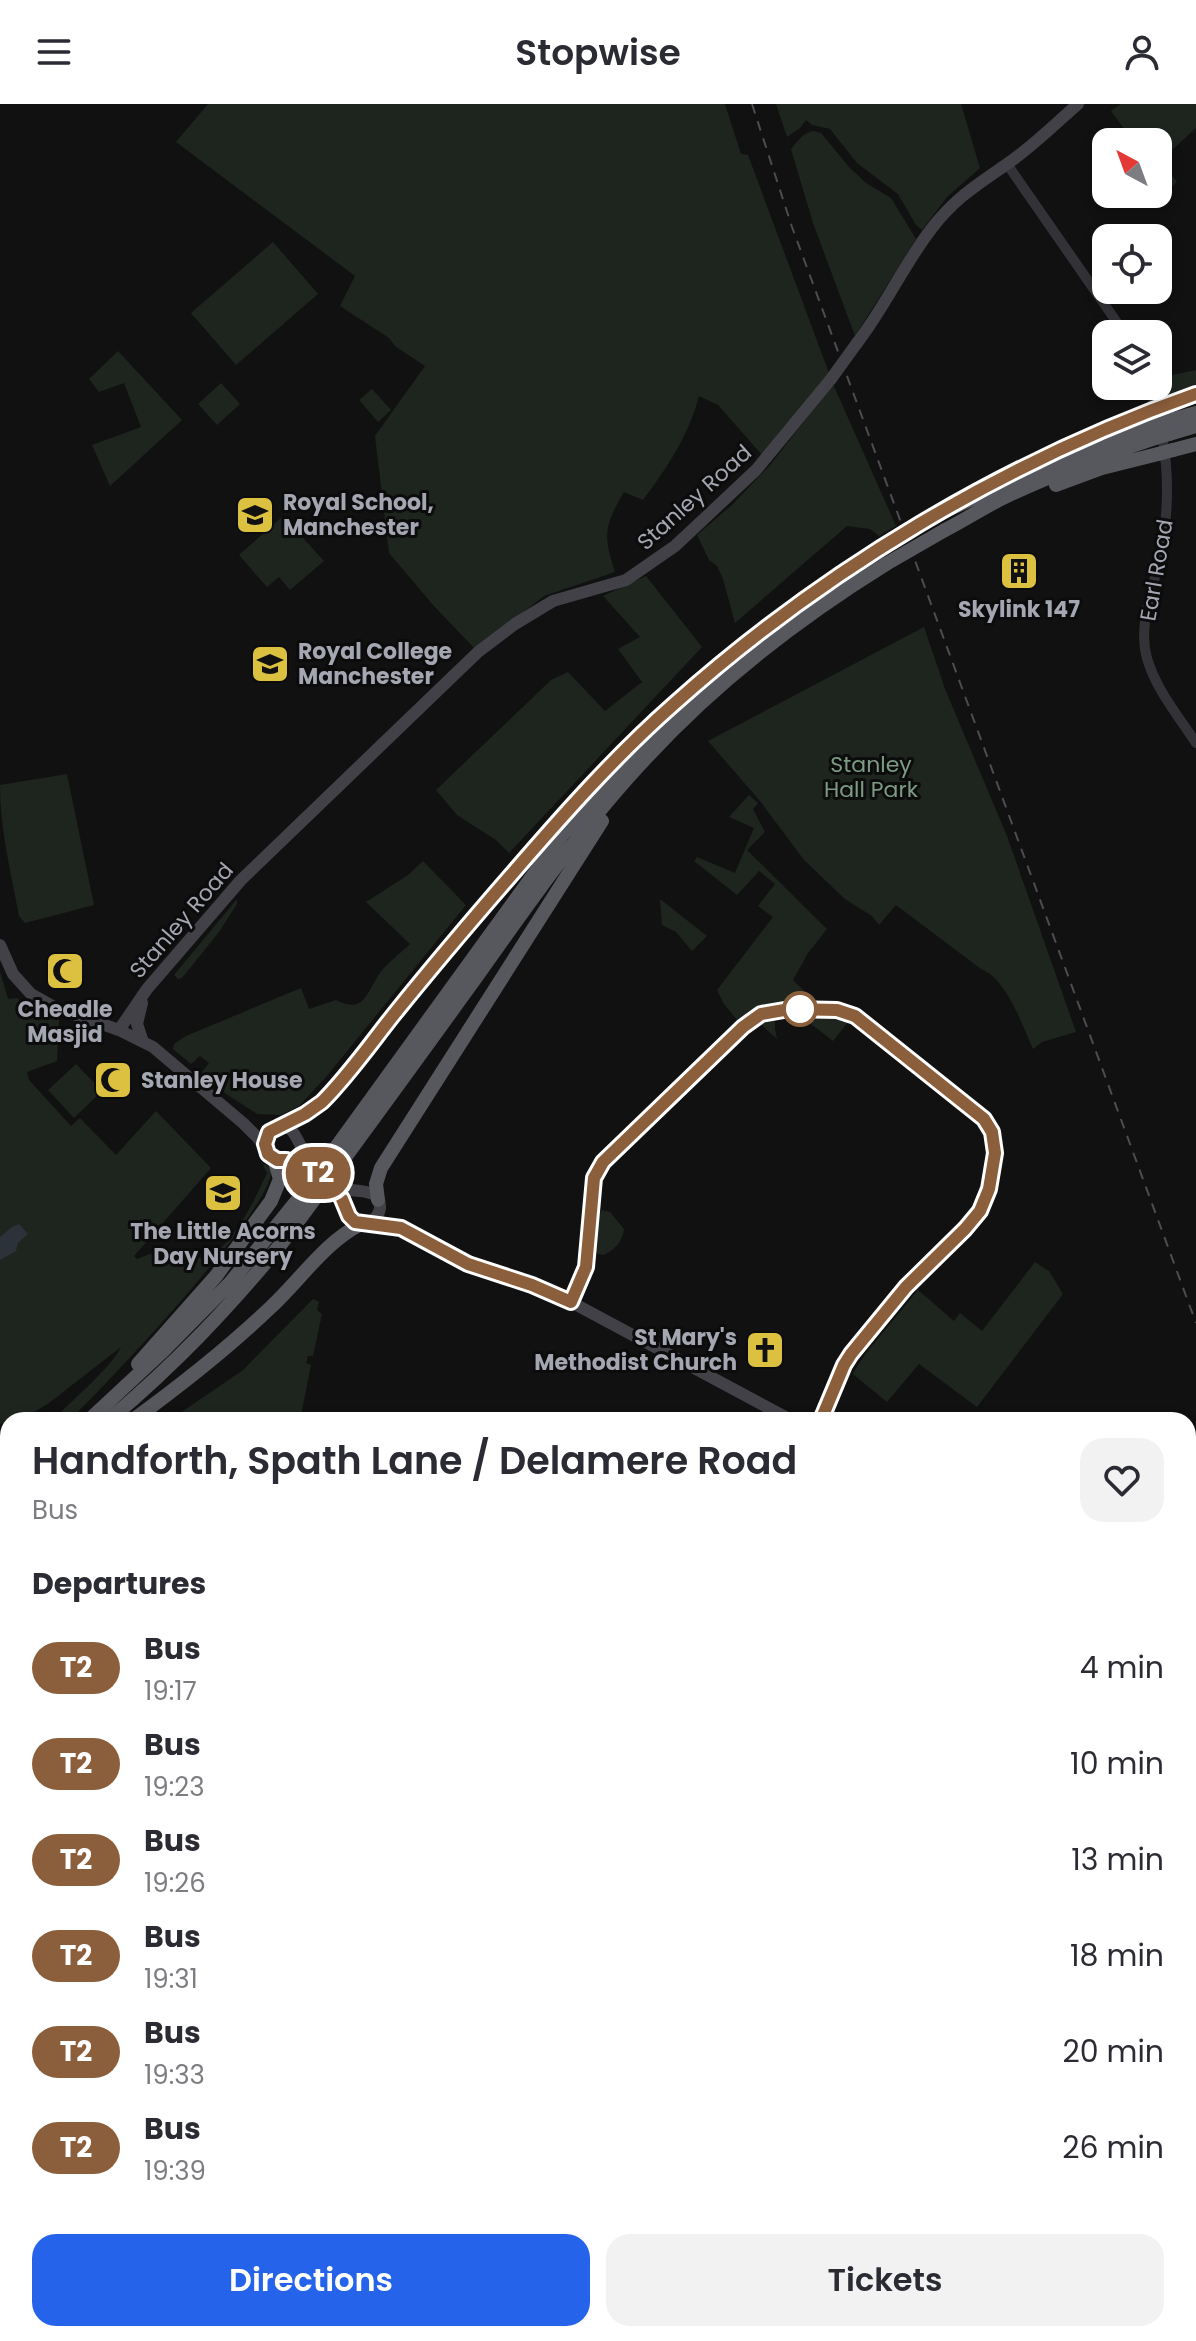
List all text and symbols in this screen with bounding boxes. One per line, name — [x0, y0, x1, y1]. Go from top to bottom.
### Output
text: Stopwise — [515, 27, 681, 78]
icon: menu — [32, 30, 76, 74]
icon: person — [1120, 30, 1164, 74]
north arrow — [1092, 128, 1172, 208]
map controls — [1092, 128, 1172, 400]
button: locate — [1092, 224, 1172, 304]
button: layers — [1092, 320, 1172, 400]
street label: Stanley Road — [630, 438, 758, 557]
place label: Royal School, Manchester — [283, 487, 434, 543]
school or university icon: Royal School, Manchester — [234, 494, 276, 536]
street label: Earl Road — [1132, 517, 1181, 623]
building icon: Skylink 147 — [998, 550, 1040, 592]
place label: Skylink 147 — [958, 594, 1080, 625]
place label: Royal College Manchester — [298, 636, 452, 692]
school or university icon: Royal College Manchester — [249, 643, 291, 685]
park label: Stanley Hall Park — [824, 749, 919, 805]
street label: Stanley Road — [122, 856, 240, 985]
mosque icon: Cheadle Masjid — [44, 950, 86, 992]
unlabelled marker — [783, 992, 817, 1026]
place label: Cheadle Masjid — [17, 994, 113, 1050]
mosque icon: Stanley House — [92, 1059, 134, 1101]
place label: Stanley House — [141, 1065, 303, 1096]
line badge: T2 — [282, 1147, 354, 1199]
text: T2 — [302, 1153, 334, 1192]
school or university icon: The Little Acorns Day Nursery — [202, 1172, 244, 1214]
place label: The Little Acorns Day Nursery — [130, 1216, 316, 1272]
place label: St Mary's Methodist Church — [534, 1322, 737, 1378]
church icon: St Mary's Methodist Church — [744, 1329, 786, 1371]
text: Handforth, Spath Lane / Delamere Road — [32, 1434, 797, 1487]
button: heart — [1080, 1438, 1164, 1522]
text: Bus — [32, 1492, 78, 1528]
text: Departures — [32, 1562, 206, 1605]
text: Bus — [144, 1627, 201, 1670]
text: 4 min — [1080, 1646, 1164, 1689]
text: T2 — [60, 1648, 92, 1687]
text: 19:17 — [144, 1673, 197, 1709]
text: Bus — [144, 1723, 201, 1766]
text: 10 min — [1070, 1742, 1164, 1785]
text: T2 — [60, 1744, 92, 1783]
text: 19:23 — [144, 1769, 205, 1805]
text: Bus — [144, 1819, 201, 1862]
text: 13 min — [1071, 1838, 1164, 1881]
text: T2 — [60, 1840, 92, 1879]
text: 19:26 — [144, 1865, 206, 1901]
text: Bus — [144, 1915, 201, 1958]
text: 18 min — [1070, 1934, 1164, 1977]
text: T2 — [60, 1936, 92, 1975]
text: 19:31 — [144, 1961, 198, 1997]
text: Bus — [144, 2011, 201, 2054]
text: 20 min — [1062, 2030, 1164, 2073]
text: T2 — [60, 2032, 92, 2071]
text: 19:33 — [144, 2057, 205, 2093]
text: Bus — [144, 2107, 201, 2150]
text: 26 min — [1062, 2126, 1164, 2169]
text: T2 — [60, 2128, 92, 2167]
text: 19:39 — [144, 2153, 206, 2189]
button: Directions — [32, 2234, 590, 2326]
button: Tickets — [606, 2234, 1164, 2326]

